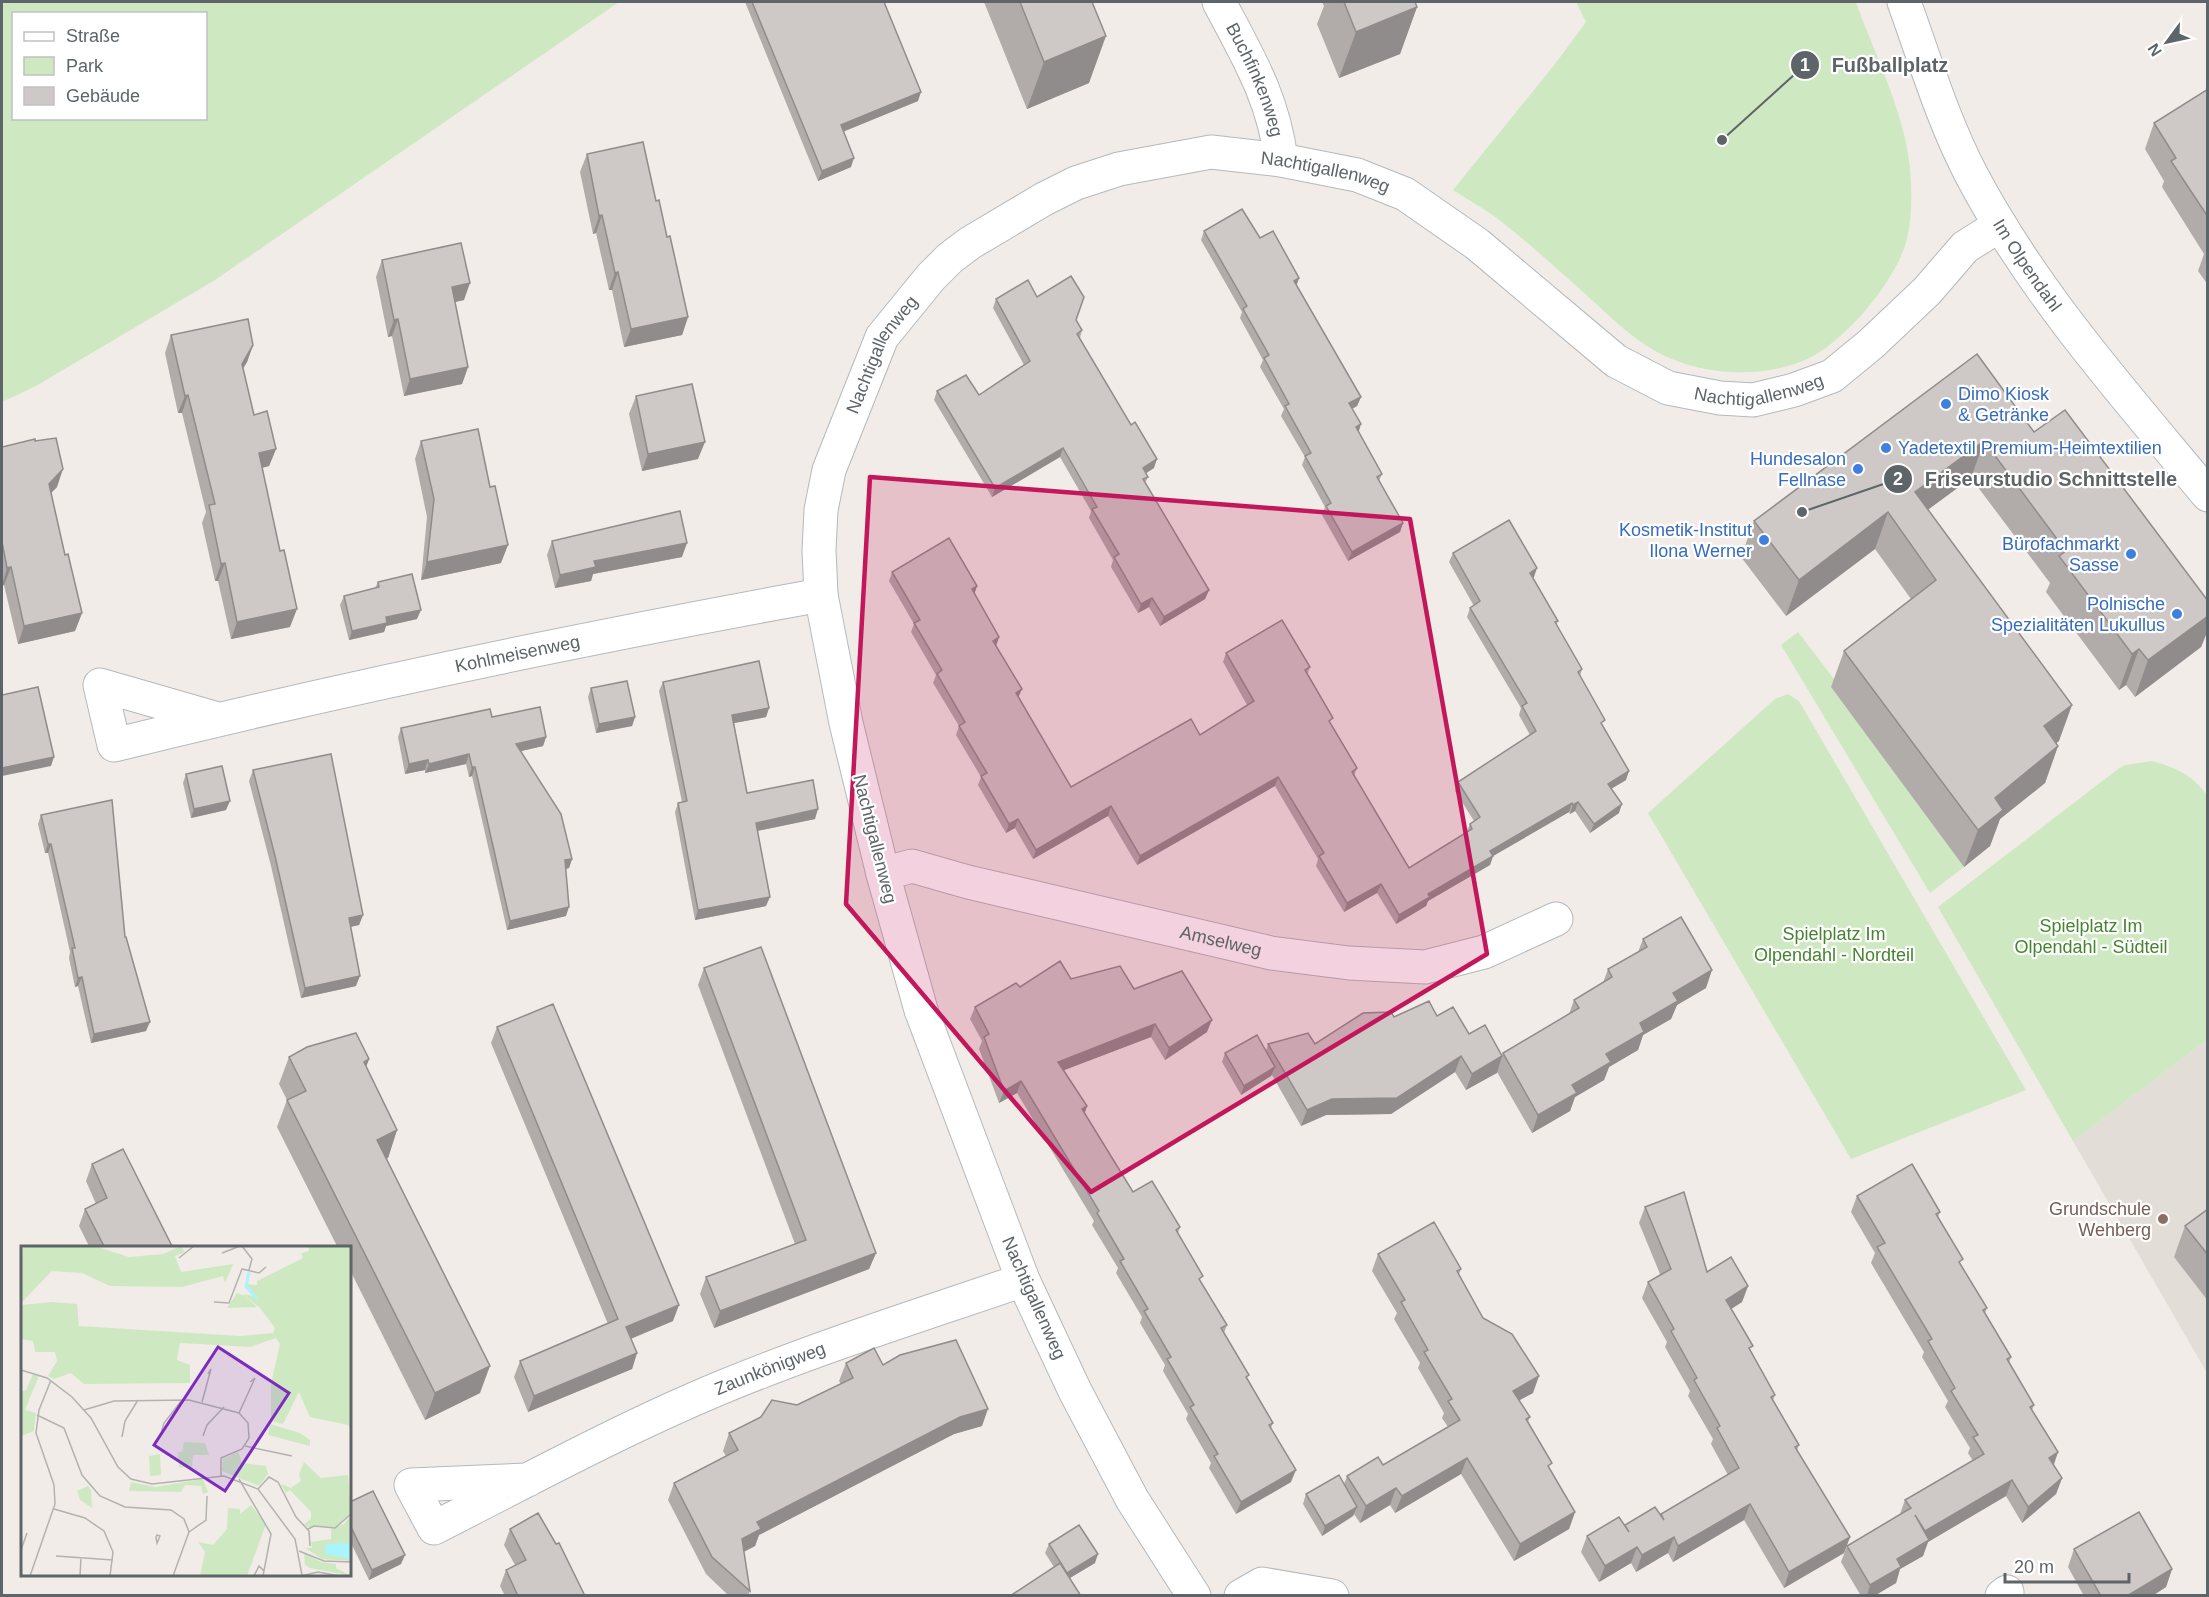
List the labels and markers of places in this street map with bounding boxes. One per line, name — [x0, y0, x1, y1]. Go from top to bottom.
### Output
callout: Fußballplatz — [1790, 46, 1960, 84]
place label: Dimo Kiosk & Getränke — [1958, 384, 2050, 425]
marker: Dimo Kiosk & Getränke — [1939, 397, 1953, 411]
place label: Yadetextil Premium-Heimtextilien — [1898, 438, 2162, 458]
marker: Yadetextil Premium-Heimtextilien — [1879, 441, 1893, 455]
place label: Hundesalon Fellnase — [1750, 449, 1846, 490]
callout: Friseurstudio Schnittstelle — [1883, 460, 2190, 498]
marker: Hundesalon Fellnase — [1851, 462, 1865, 476]
place label: Kosmetik-Institut Ilona Werner — [1619, 520, 1752, 561]
marker: Kosmetik-Institut Ilona Werner — [1757, 533, 1771, 547]
place label: Bürofachmarkt Sasse — [2002, 534, 2119, 575]
marker: Bürofachmarkt Sasse — [2124, 547, 2138, 561]
place label: Polnische Spezialitäten Lukullus — [1991, 594, 2165, 635]
marker: Polnische Spezialitäten Lukullus — [2170, 607, 2184, 621]
place label: Grundschule Wehberg — [2049, 1199, 2151, 1240]
marker: Grundschule Wehberg — [2156, 1212, 2170, 1226]

